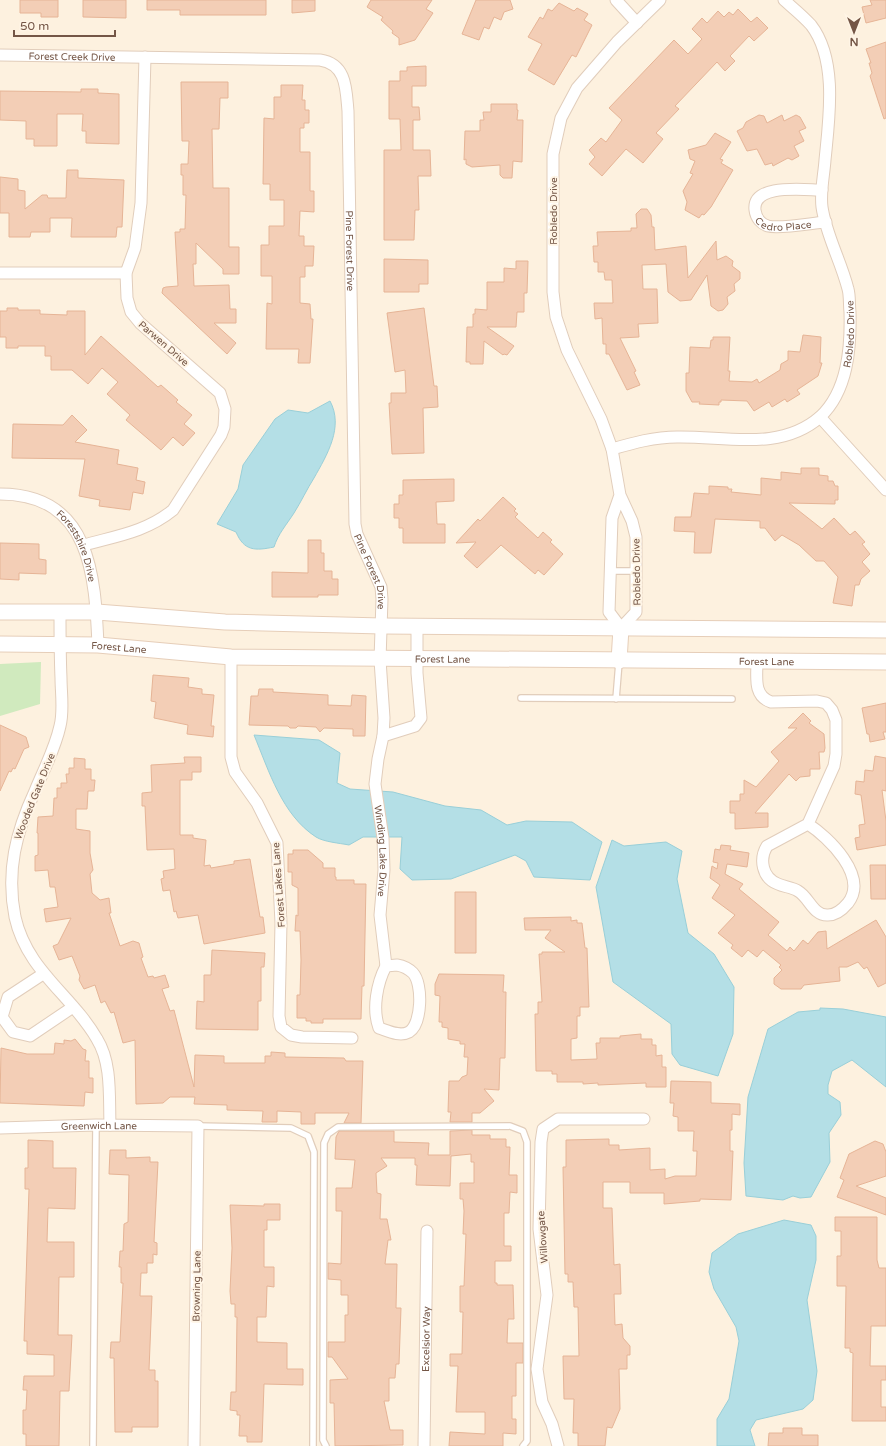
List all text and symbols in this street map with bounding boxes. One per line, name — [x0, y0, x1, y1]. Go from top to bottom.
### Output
scale bar — [14, 12, 115, 38]
north arrow — [834, 12, 874, 52]
text: 50 m — [20, 19, 49, 33]
text: N — [850, 35, 858, 48]
street label: Forest Creek Drive — [28, 50, 116, 64]
street label: Robledo Drive — [548, 177, 560, 245]
street label: Pine Forest Drive — [343, 210, 356, 291]
street label: Cedro Place — [752, 215, 813, 234]
street label: Robledo Drive — [841, 300, 857, 369]
street label: Parwen Drive — [136, 319, 191, 369]
street label: Forestshire Drive — [54, 508, 98, 583]
street label: Pine Forest Drive — [351, 532, 387, 610]
street label: Robledo Drive — [630, 538, 644, 606]
street label: Forest Lane — [91, 640, 147, 656]
street label: Forest Lane — [415, 653, 471, 666]
street label: Forest Lane — [739, 656, 795, 668]
street label: Wooded Gate Drive — [12, 751, 58, 841]
street label: Winding Lake Drive — [371, 804, 389, 898]
street label: Forest Lakes Lane — [270, 842, 288, 928]
street label: Greenwich Lane — [61, 1120, 137, 1133]
street label: Willowgate — [535, 1210, 551, 1264]
street label: Browning Lane — [190, 1250, 204, 1322]
street label: Excelsior Way — [420, 1306, 433, 1372]

